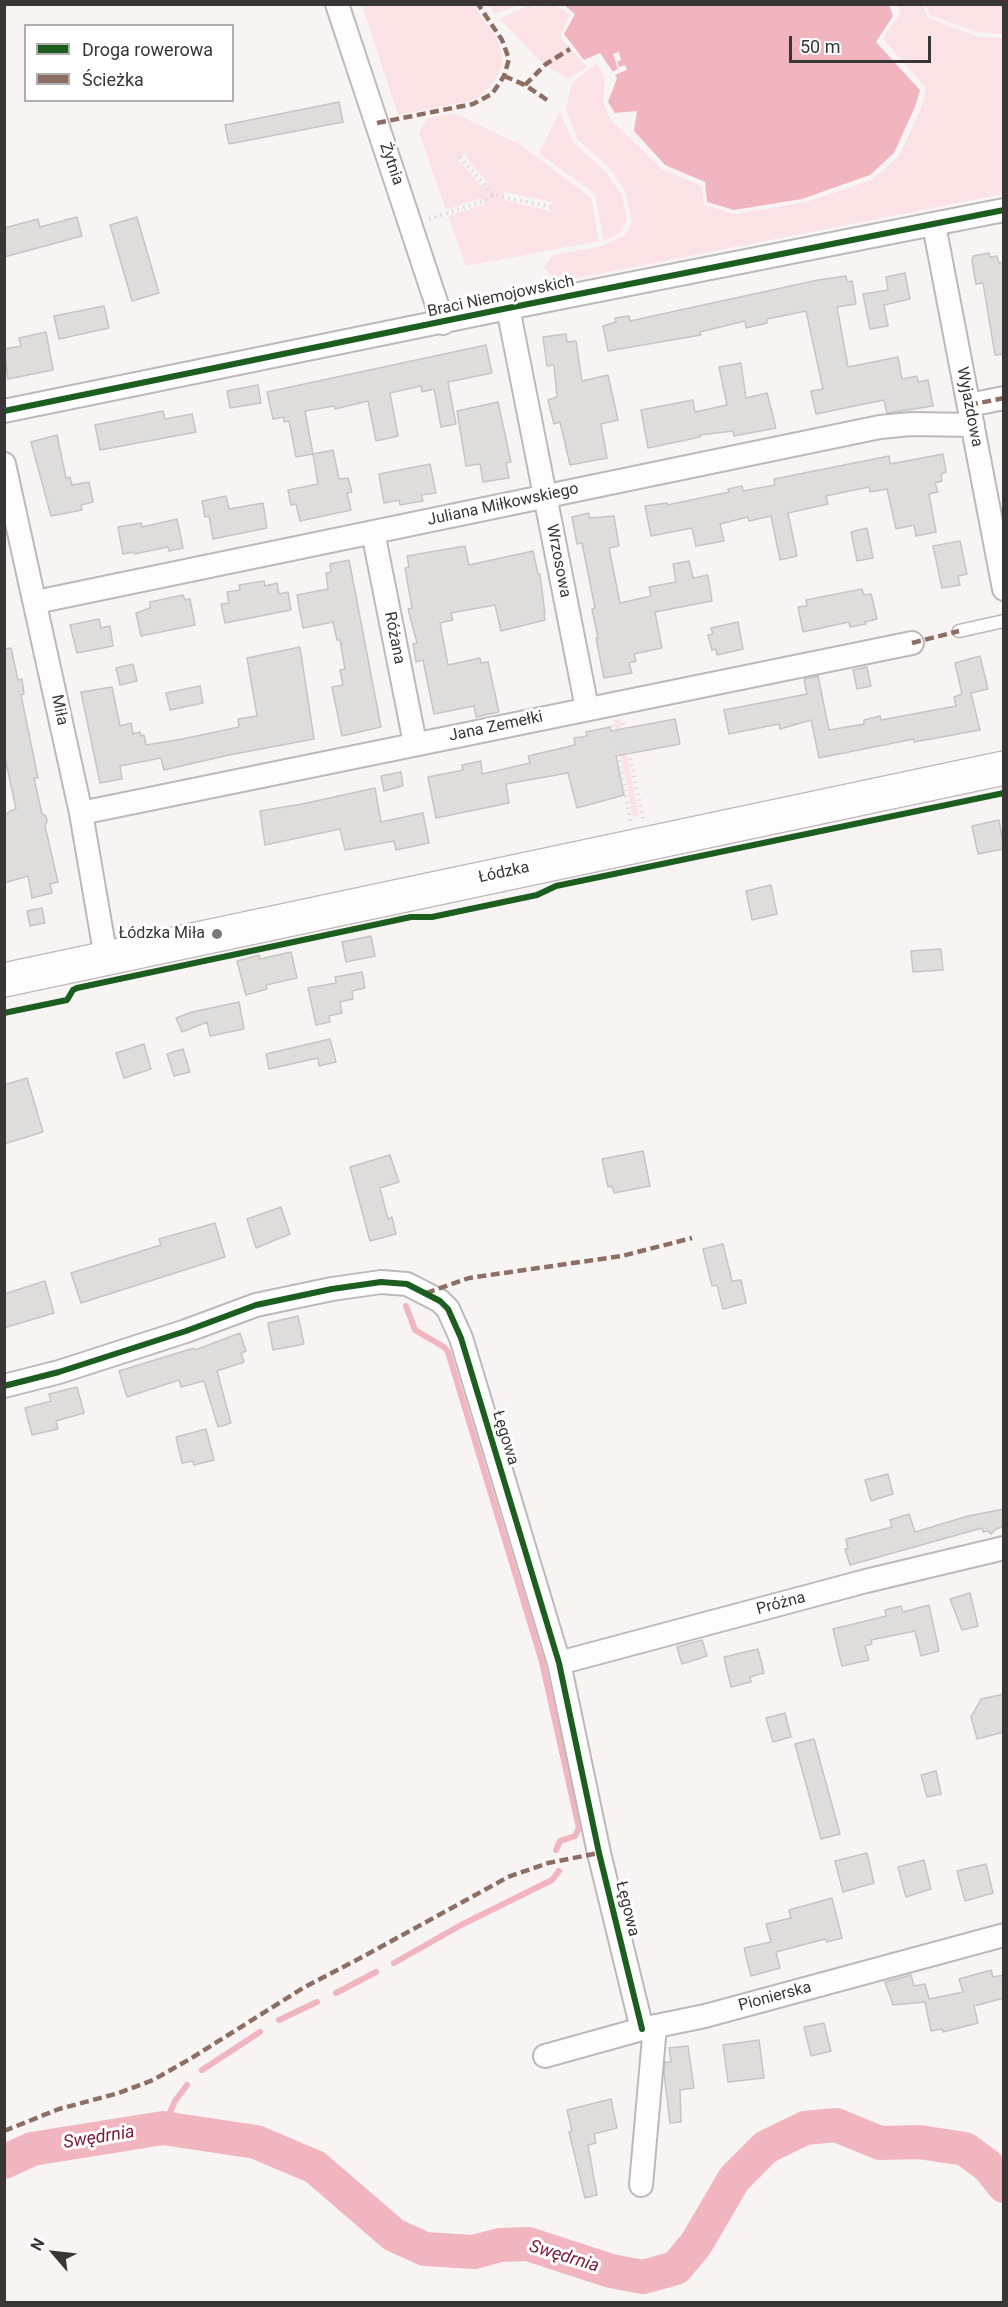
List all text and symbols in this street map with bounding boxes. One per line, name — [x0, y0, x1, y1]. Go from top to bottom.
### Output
legend — [24, 24, 234, 102]
scale bar — [792, 24, 934, 62]
text: 50 m — [800, 36, 840, 57]
text: Droga rowerowa — [82, 39, 213, 60]
text: Ścieżka — [82, 69, 144, 90]
street label: Żytnia — [375, 140, 407, 188]
street label: Braci Niemojowskich — [426, 272, 576, 322]
street label: Wyjazdowa — [952, 365, 986, 449]
street label: Juliana Miłkowskiego — [426, 480, 580, 530]
street label: Wrzosowa — [541, 523, 575, 599]
street label: Różana — [380, 610, 408, 666]
street label: Miła — [46, 693, 72, 727]
street label: Jana Zemełki — [447, 708, 545, 746]
street label: Łódzka — [477, 858, 531, 888]
place label: Łódzka Miła — [119, 924, 205, 944]
marker: Łódzka Miła — [210, 927, 224, 941]
street label: Łęgowa — [488, 1408, 522, 1468]
street label: Próżna — [754, 1588, 808, 1620]
street label: Łęgowa — [611, 1880, 643, 1938]
street label: Pionierska — [736, 1978, 814, 2016]
water label: Swędrnia — [62, 2122, 136, 2154]
north arrow — [24, 2223, 84, 2283]
text: N — [27, 2235, 49, 2254]
water label: Swędrnia — [526, 2236, 602, 2278]

